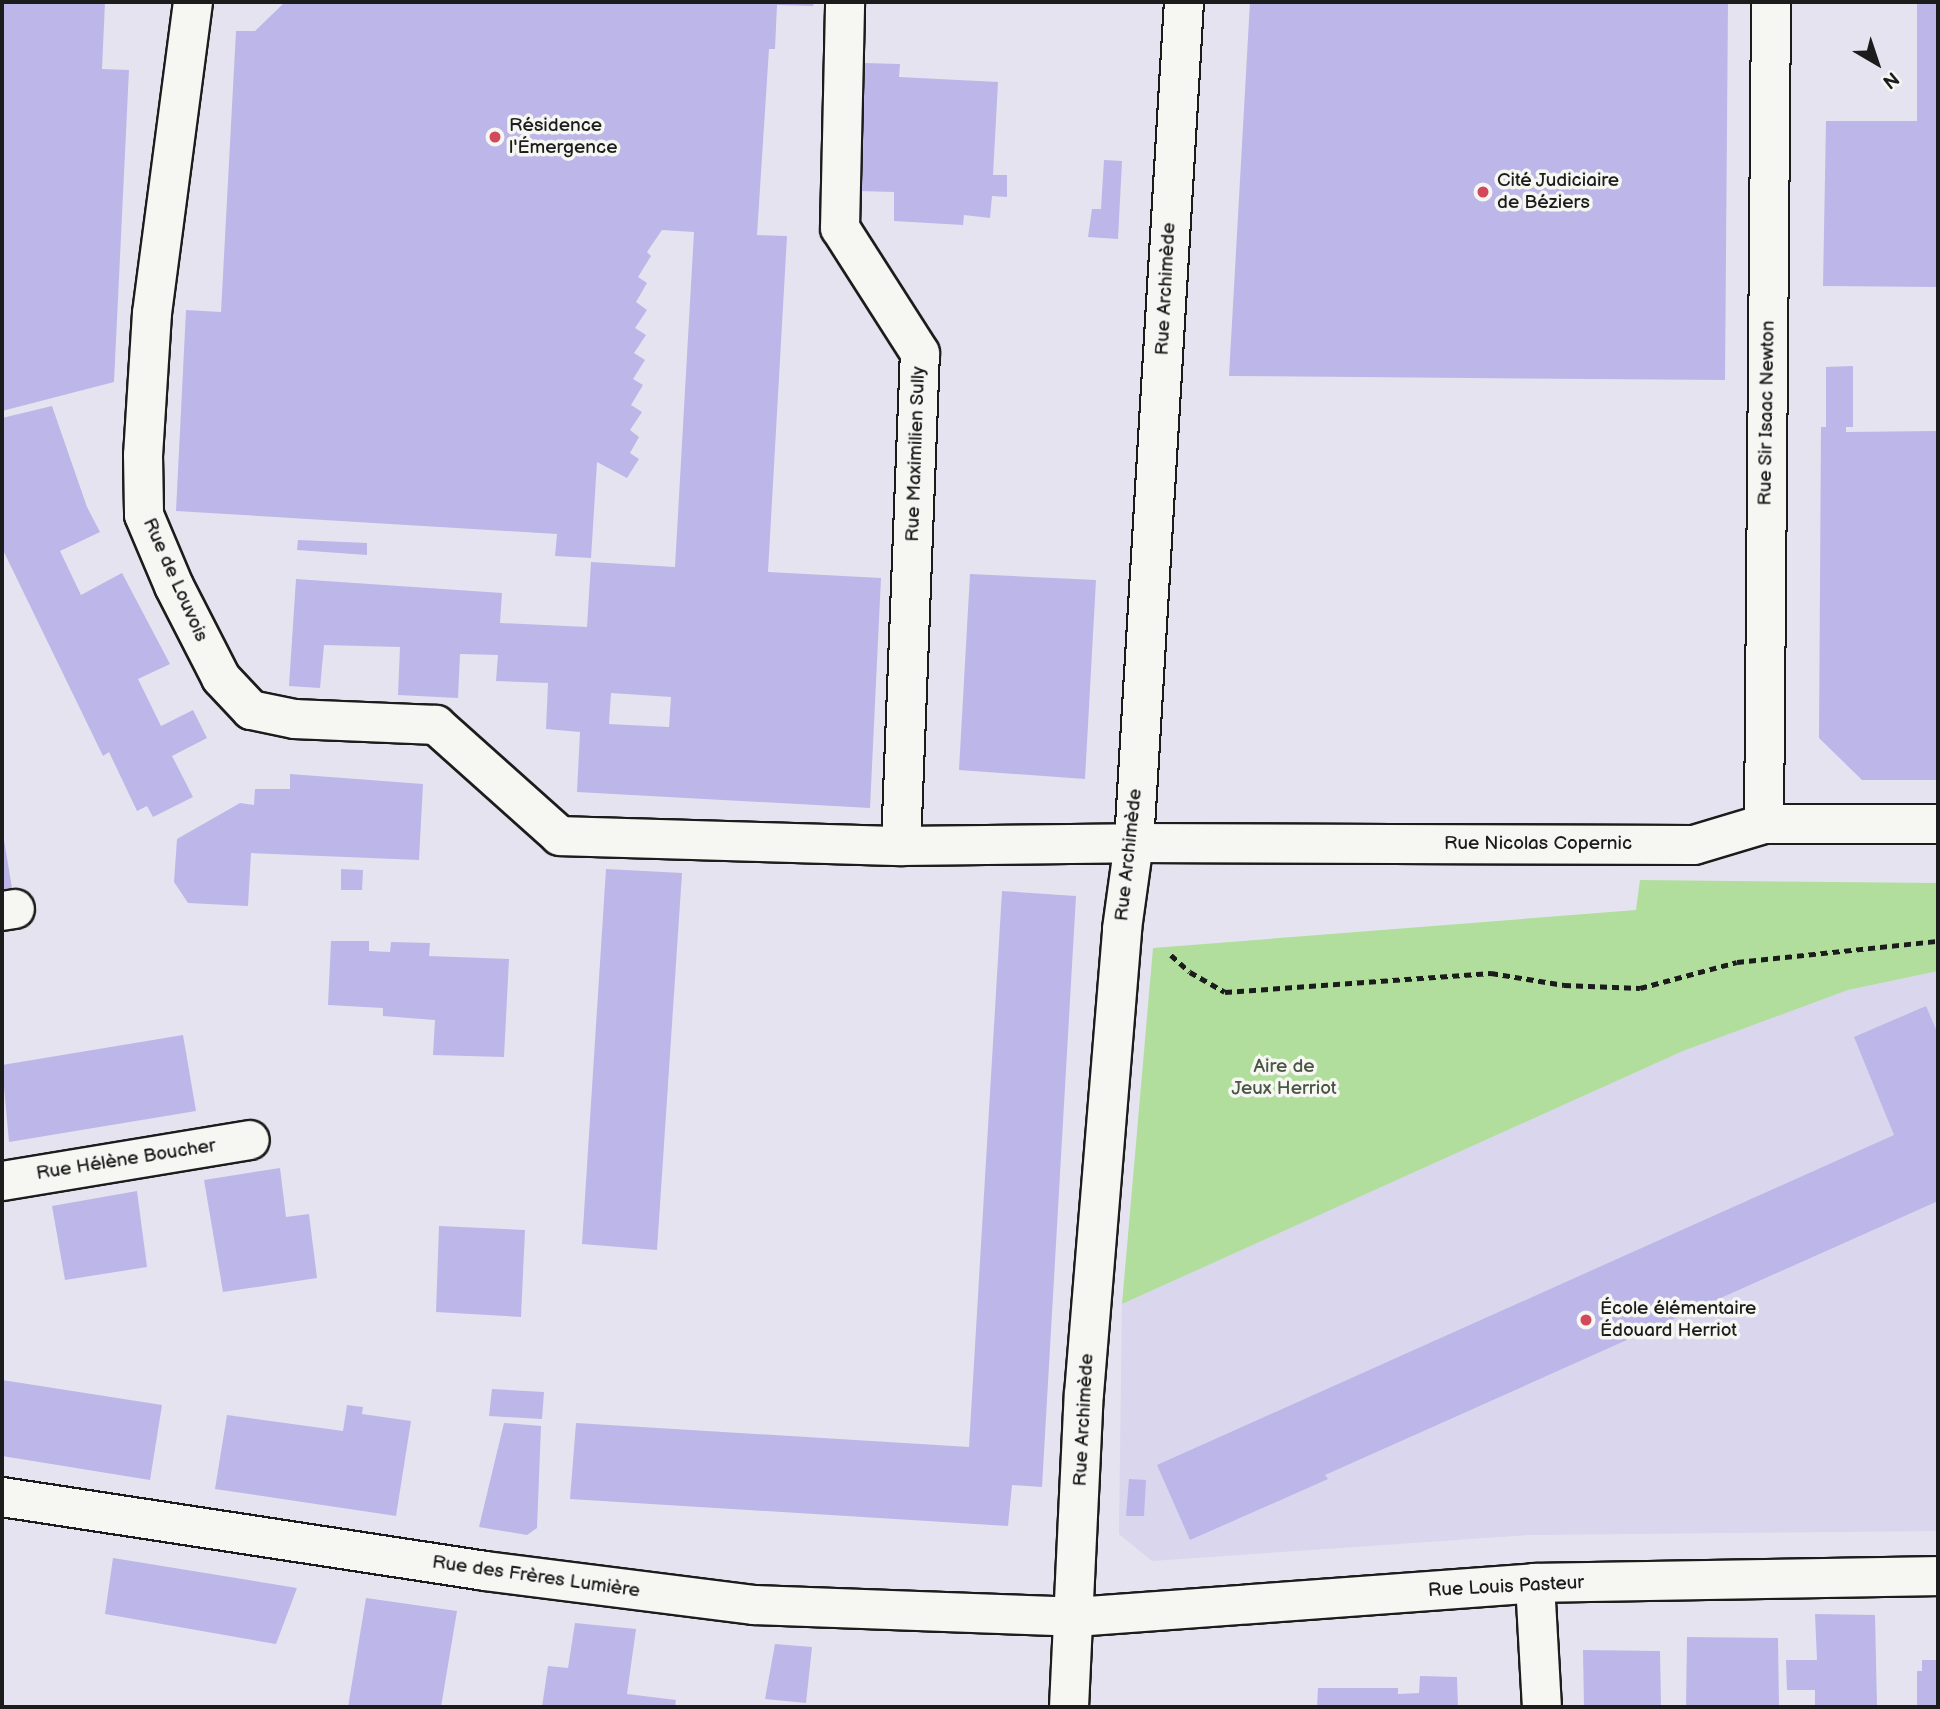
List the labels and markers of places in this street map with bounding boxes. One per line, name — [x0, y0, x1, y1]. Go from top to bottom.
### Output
place label: Résidence l'Émergence — [509, 115, 617, 159]
marker: Résidence l'Émergence — [487, 129, 503, 145]
place label: Cité Judiciaire de Béziers — [1497, 170, 1620, 214]
marker: Cité Judiciaire de Béziers — [1475, 184, 1491, 200]
place label: École élémentaire Édouard Herriot — [1600, 1298, 1756, 1342]
marker: École élémentaire Édouard Herriot — [1578, 1312, 1594, 1328]

